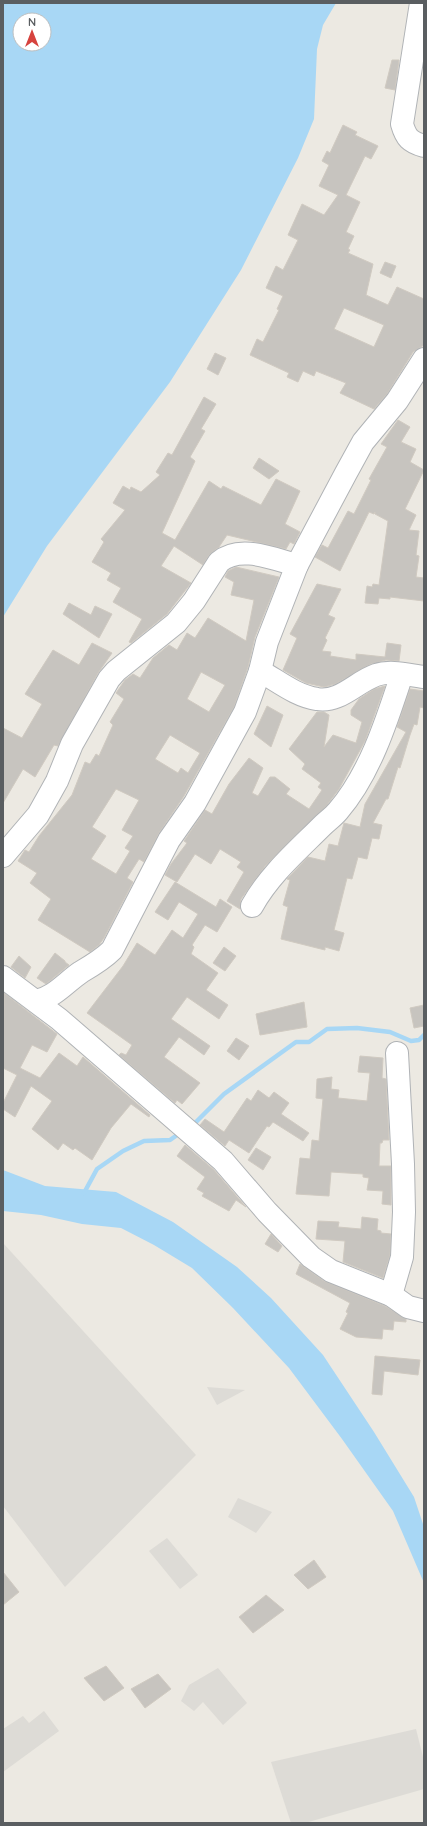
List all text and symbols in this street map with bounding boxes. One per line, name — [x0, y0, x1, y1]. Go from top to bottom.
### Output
north arrow — [12, 12, 52, 52]
text: N — [28, 15, 36, 29]

